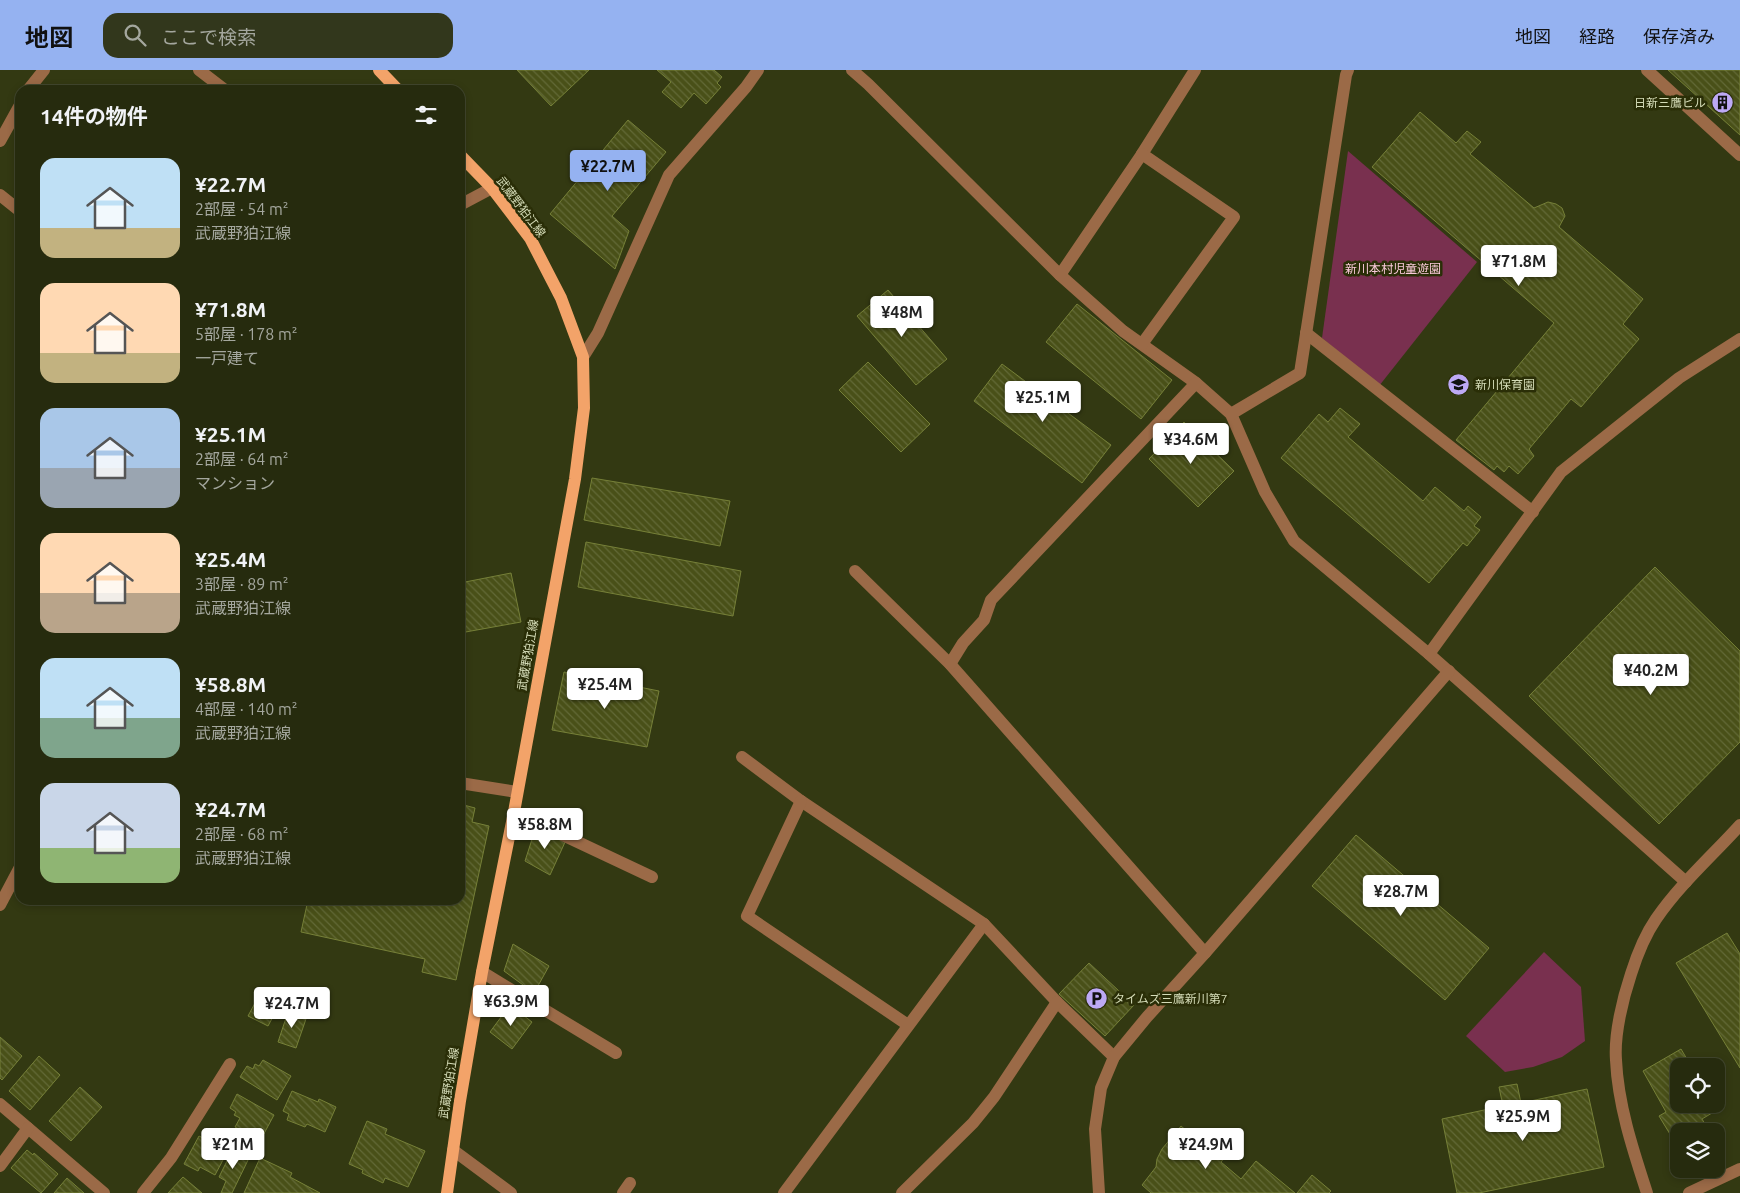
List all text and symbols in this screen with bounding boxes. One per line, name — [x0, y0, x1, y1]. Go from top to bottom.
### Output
search box — [103, 13, 453, 58]
icon: search — [121, 21, 149, 49]
text: 地図 — [25, 24, 73, 51]
text: ここで検索 — [161, 26, 256, 48]
text: 地図 — [1515, 26, 1551, 46]
text: 経路 — [1579, 26, 1615, 46]
text: 保存済み — [1643, 26, 1715, 46]
building icon: 日新三鷹ビル — [1710, 91, 1734, 115]
place label: 日新三鷹ビル — [1634, 96, 1706, 109]
icon: filters — [412, 101, 440, 129]
text: 14件の物件 — [40, 104, 148, 128]
pin: ¥22.7M — [567, 150, 649, 192]
text: ¥22.7M — [581, 157, 635, 175]
text: ¥22.7M — [195, 172, 266, 196]
street label: 武蔵野狛江線 — [495, 174, 548, 239]
icon: home — [80, 178, 140, 238]
text: 2部屋 · 54 m² — [195, 200, 289, 218]
text: 武蔵野狛江線 — [195, 224, 291, 242]
pin: ¥71.8M — [1478, 244, 1560, 287]
text: ¥71.8M — [1492, 252, 1546, 270]
park label: 新川本村児童遊園 — [1345, 262, 1441, 275]
pin: ¥48M — [872, 296, 932, 338]
text: ¥71.8M — [195, 297, 266, 321]
icon: home — [80, 303, 140, 363]
text: ¥48M — [881, 303, 923, 321]
text: 5部屋 · 178 m² — [195, 325, 298, 343]
text: 一戸建て — [195, 349, 259, 367]
school or university icon: 新川保育園 — [1447, 373, 1471, 397]
place label: 新川保育園 — [1475, 378, 1535, 391]
pin: ¥25.1M — [1002, 380, 1084, 423]
text: ¥25.1M — [1016, 388, 1070, 406]
text: ¥25.1M — [195, 422, 266, 446]
pin: ¥34.6M — [1150, 422, 1232, 465]
icon: home — [80, 428, 140, 488]
text: ¥34.6M — [1164, 430, 1218, 448]
text: 2部屋 · 64 m² — [195, 450, 289, 468]
text: マンション — [195, 474, 275, 492]
text: ¥25.4M — [195, 547, 266, 571]
icon: home — [80, 553, 140, 613]
text: 3部屋 · 89 m² — [195, 575, 289, 593]
text: 武蔵野狛江線 — [195, 599, 291, 617]
street label: 武蔵野狛江線 — [515, 618, 540, 692]
pin: ¥40.2M — [1610, 654, 1692, 696]
text: ¥40.2M — [1624, 661, 1678, 679]
pin: ¥25.4M — [564, 668, 646, 710]
text: ¥58.8M — [195, 672, 266, 696]
text: ¥25.4M — [578, 675, 632, 693]
icon: home — [80, 678, 140, 738]
text: 4部屋 · 140 m² — [195, 700, 298, 718]
text: 武蔵野狛江線 — [195, 724, 291, 742]
text: ¥24.7M — [195, 797, 266, 821]
icon: home — [80, 803, 140, 863]
pin: ¥58.8M — [504, 808, 586, 850]
text: ¥58.8M — [518, 815, 572, 833]
text: 2部屋 · 68 m² — [195, 825, 289, 843]
text: 武蔵野狛江線 — [195, 849, 291, 867]
pin: ¥28.7M — [1360, 874, 1442, 917]
text: ¥28.7M — [1374, 882, 1428, 900]
pin: ¥63.9M — [470, 984, 552, 1027]
pin: ¥24.7M — [251, 986, 333, 1029]
parking icon: タイムズ三鷹新川第7 — [1085, 987, 1109, 1011]
text: ¥63.9M — [484, 992, 538, 1010]
place label: タイムズ三鷹新川第7 — [1113, 992, 1228, 1005]
text: ¥24.7M — [265, 994, 319, 1012]
street label: 武蔵野狛江線 — [436, 1046, 461, 1120]
map controls — [1670, 1058, 1725, 1178]
button: locate — [1670, 1058, 1725, 1113]
pin: ¥25.9M — [1482, 1100, 1564, 1142]
text: ¥25.9M — [1496, 1107, 1550, 1125]
button: layers — [1670, 1123, 1725, 1178]
pin: ¥21M — [203, 1128, 263, 1170]
pin: ¥24.9M — [1165, 1128, 1247, 1170]
text: ¥21M — [212, 1135, 254, 1153]
text: ¥24.9M — [1179, 1135, 1233, 1153]

